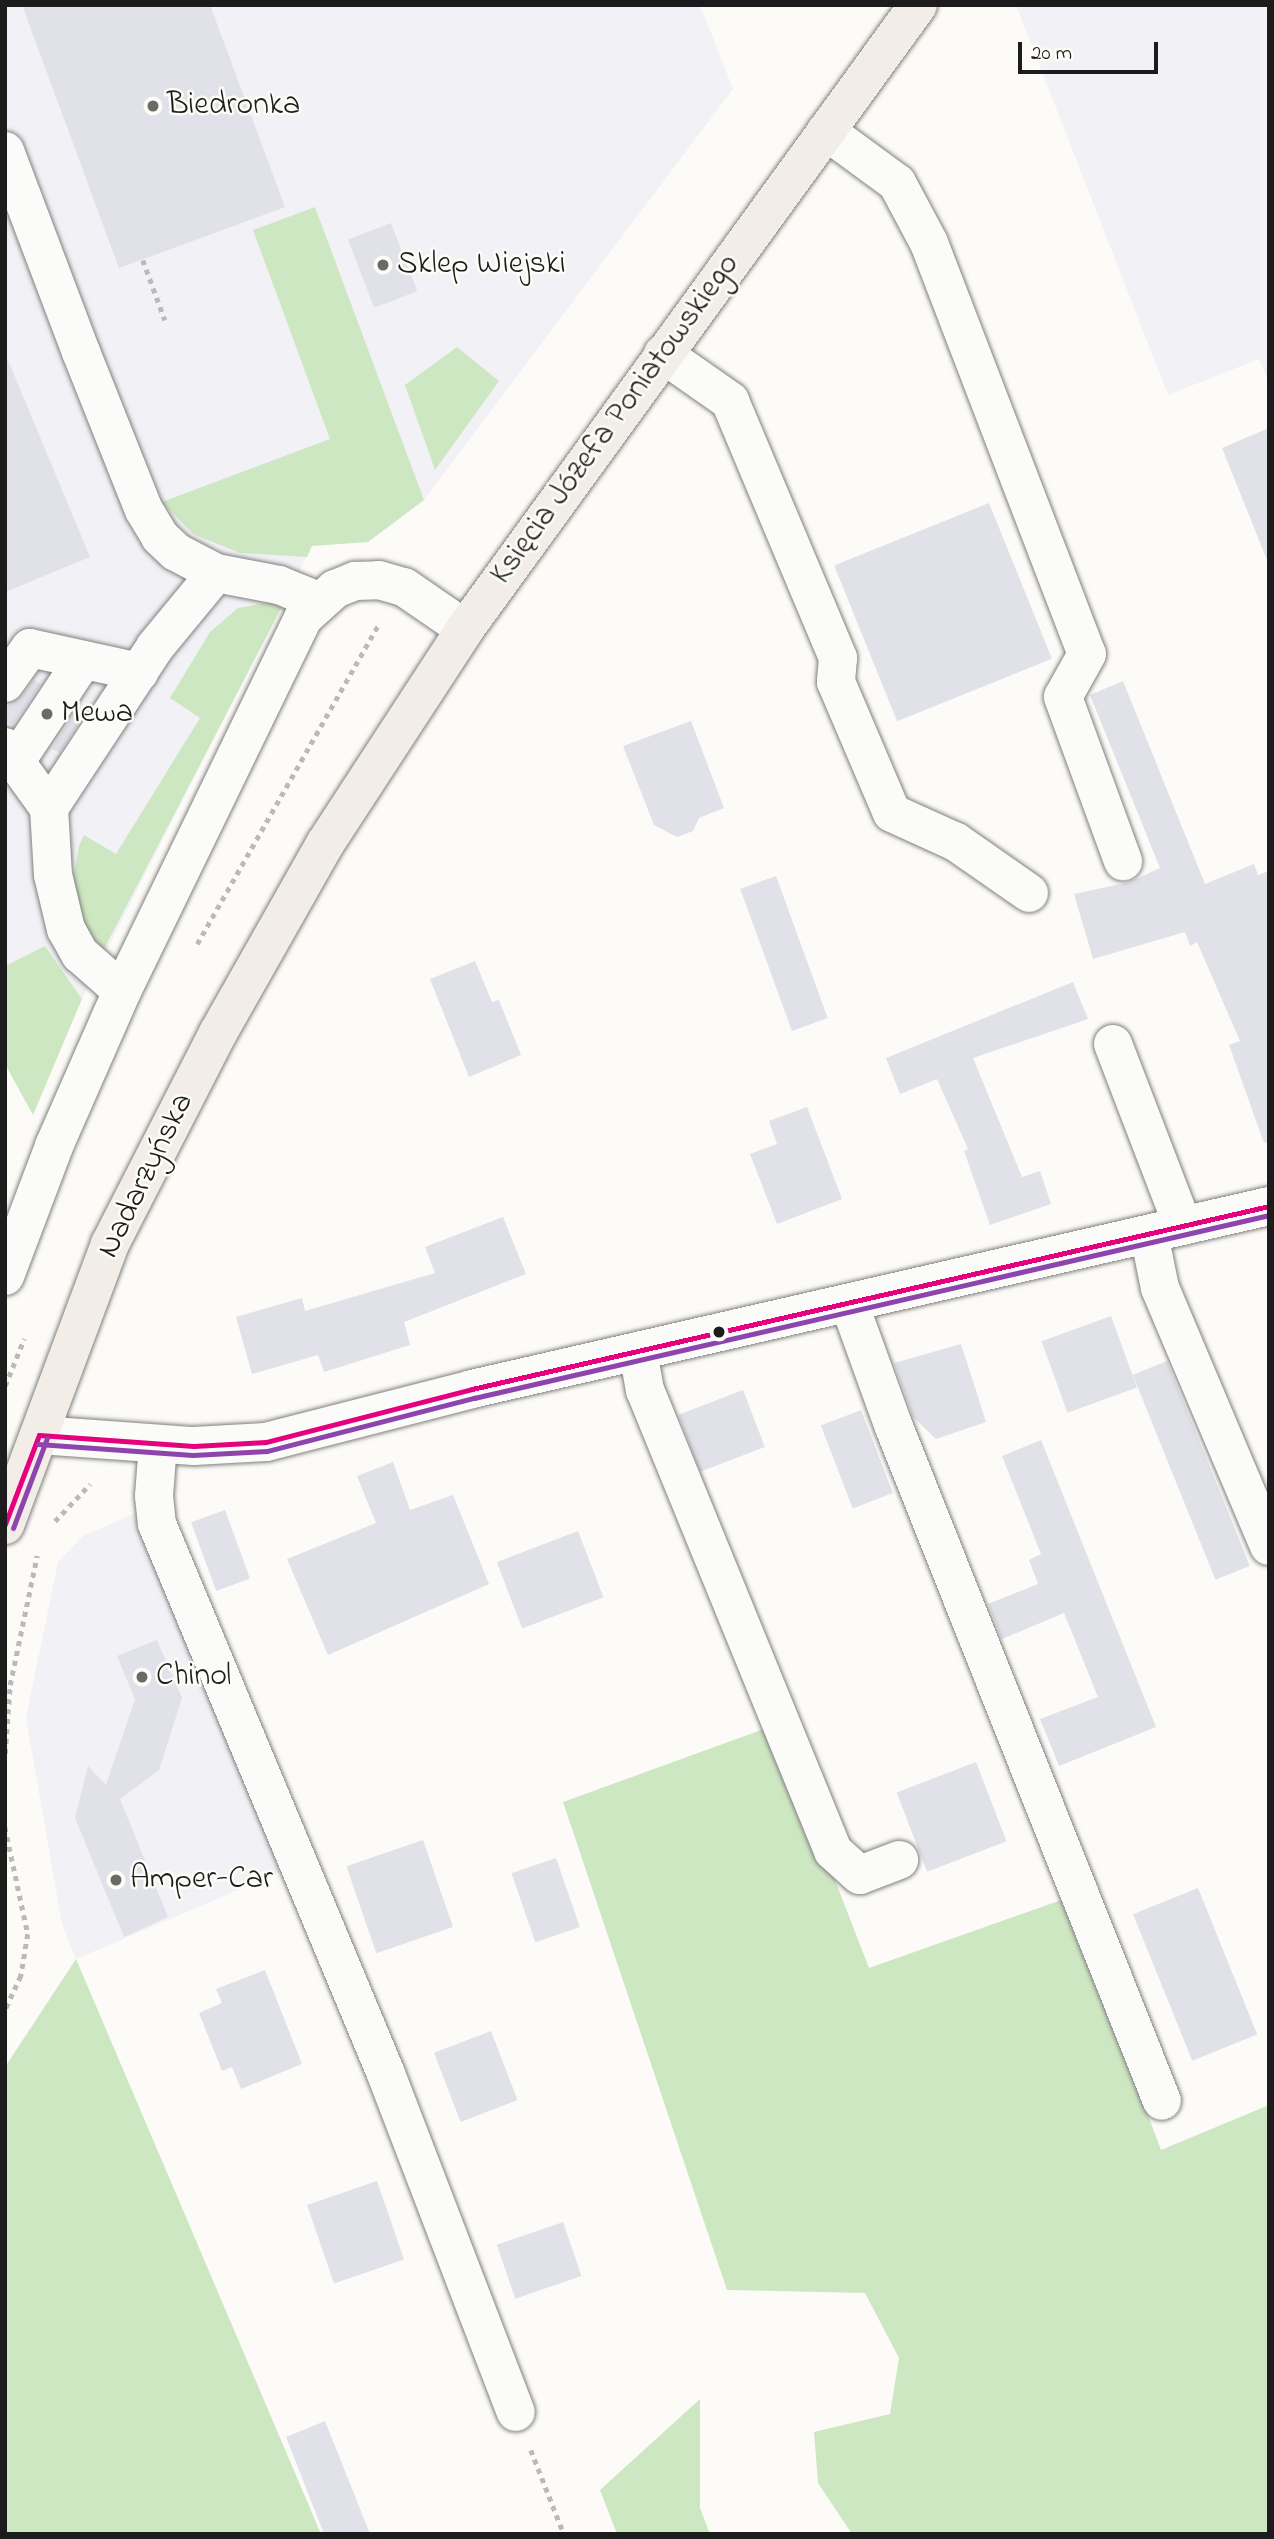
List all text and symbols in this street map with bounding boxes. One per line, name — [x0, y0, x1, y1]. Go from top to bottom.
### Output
scale bar — [1022, 28, 1162, 72]
text: 20 m — [1031, 39, 1072, 69]
place label: Biedronka — [167, 87, 300, 125]
marker: Biedronka — [145, 98, 161, 114]
place label: Sklep Wiejski — [397, 246, 566, 284]
street label: Księcia Józefa Poniatowskiego — [483, 247, 749, 593]
marker: Sklep Wiejski — [375, 257, 391, 273]
place label: Mewa — [61, 695, 133, 733]
marker: Mewa — [39, 706, 55, 722]
street label: Nadarzyńska — [91, 1087, 203, 1265]
unlabelled marker — [712, 1325, 726, 1339]
place label: Chinol — [156, 1658, 231, 1696]
marker: Chinol — [134, 1669, 150, 1685]
place label: Amper-Car — [130, 1861, 273, 1899]
marker: Amper-Car — [108, 1872, 124, 1888]

